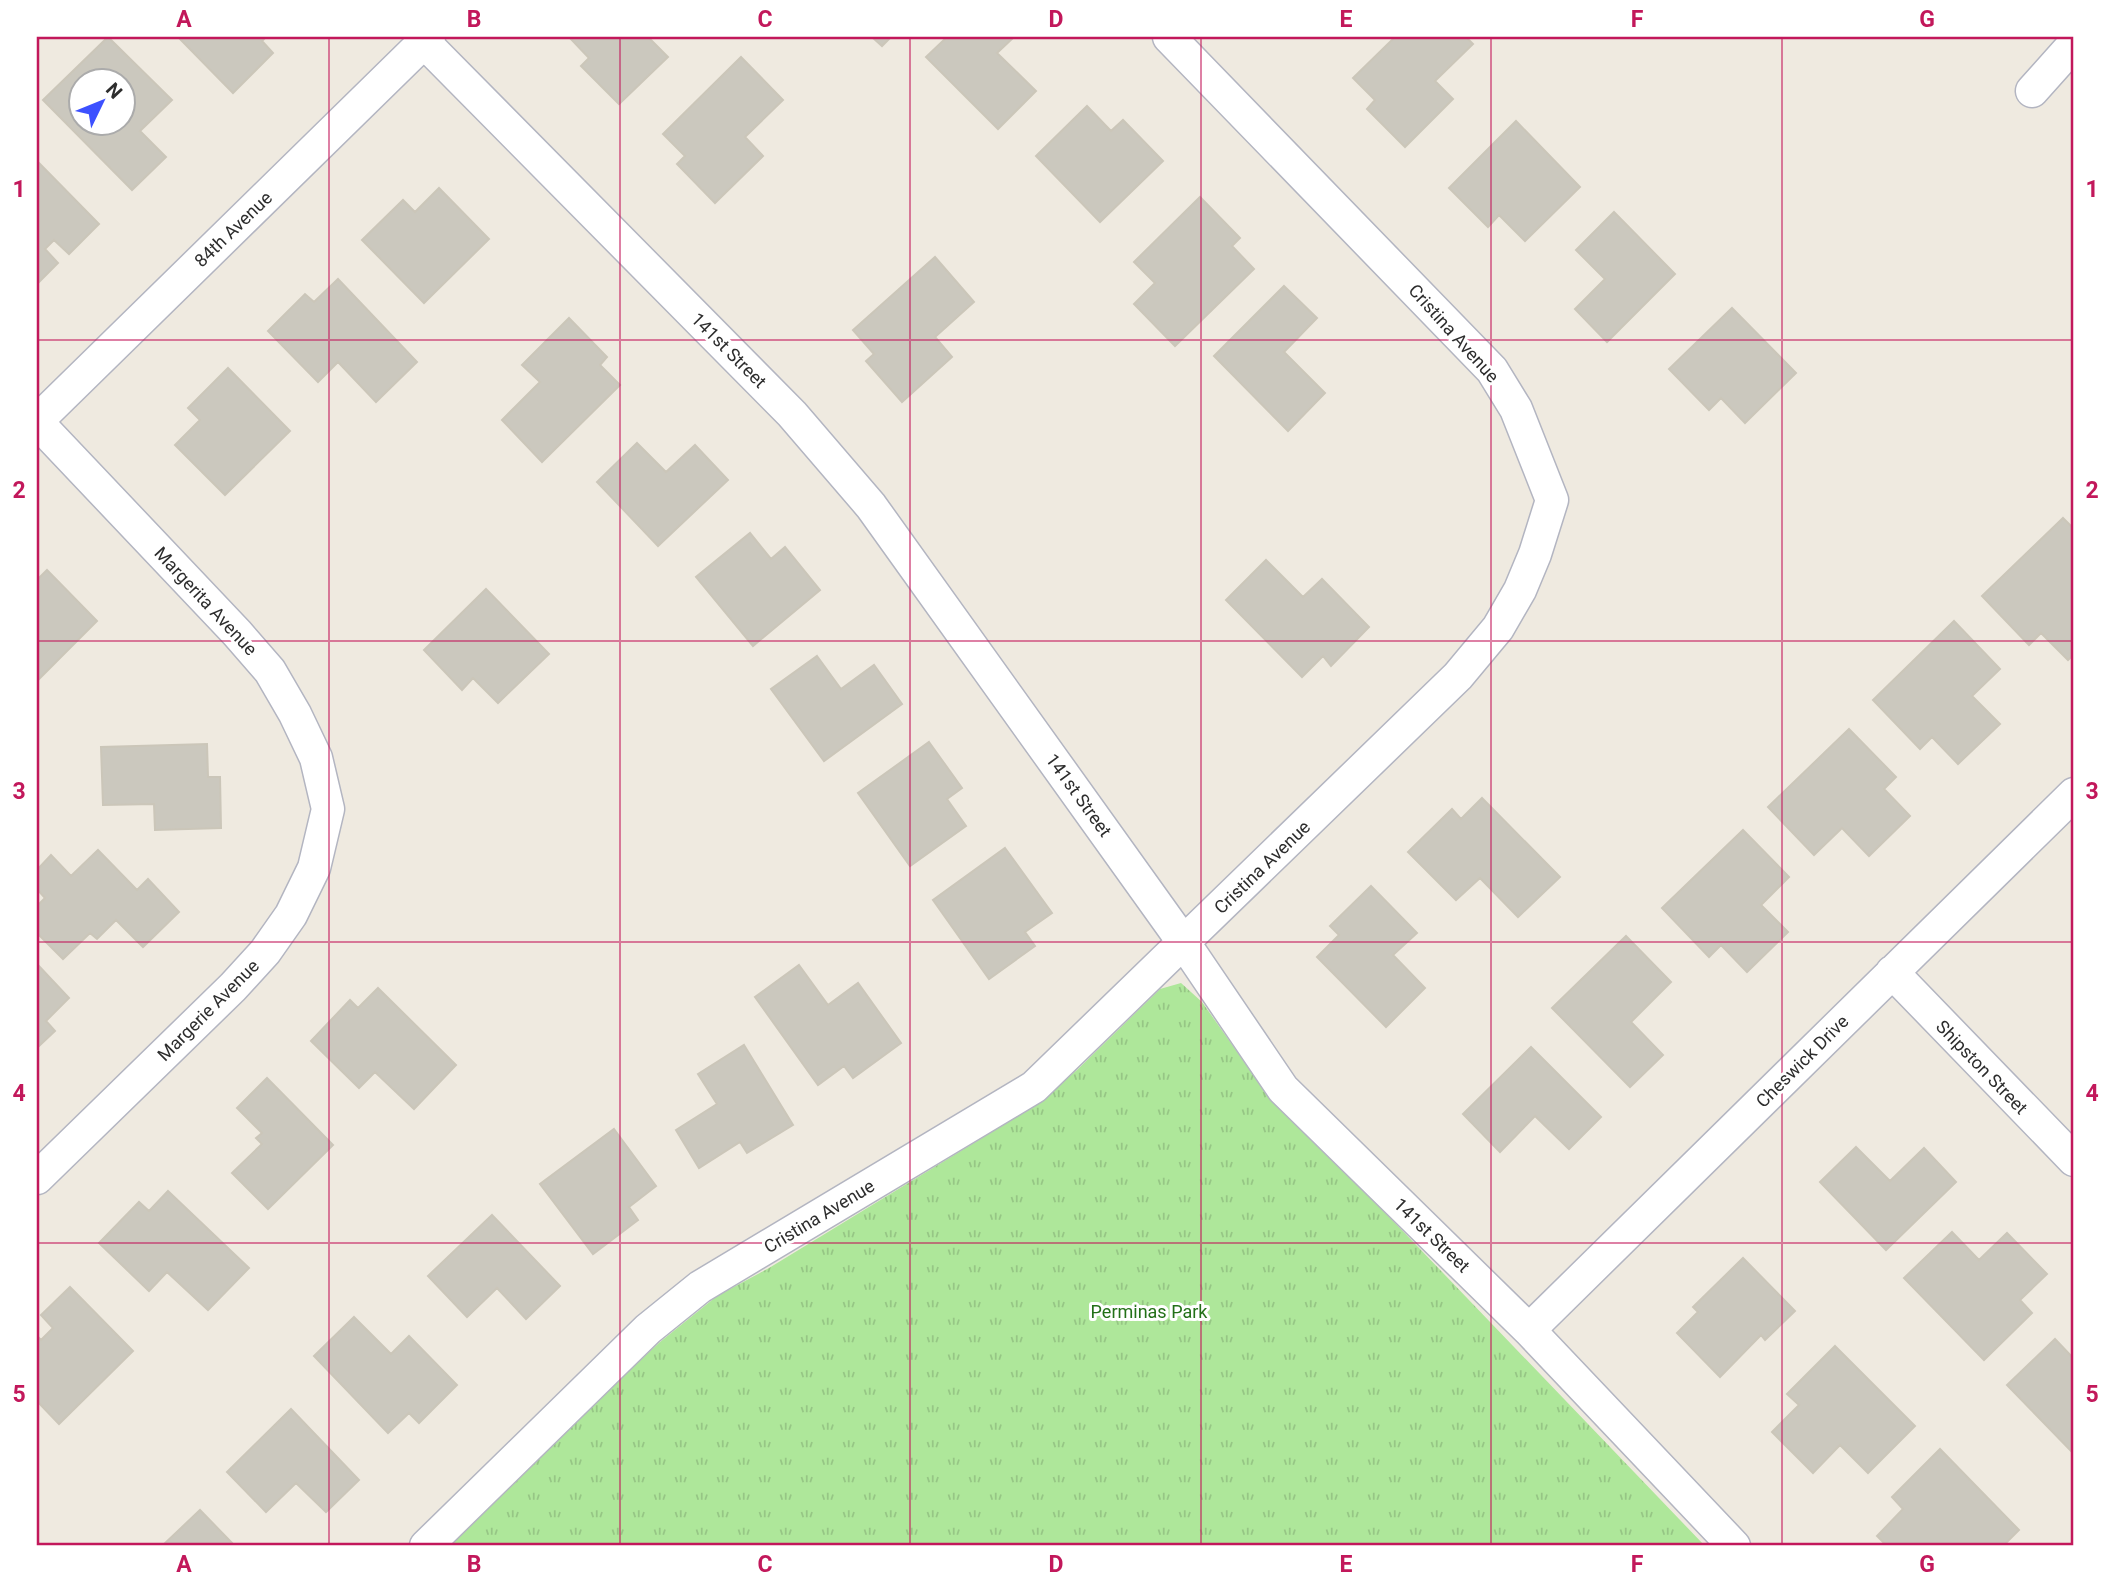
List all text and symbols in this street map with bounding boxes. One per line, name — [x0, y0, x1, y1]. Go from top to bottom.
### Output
text: A — [176, 6, 192, 33]
text: B — [467, 6, 481, 33]
text: C — [757, 6, 773, 33]
text: D — [1049, 6, 1063, 33]
text: E — [1340, 6, 1353, 33]
text: F — [1631, 6, 1644, 33]
text: G — [1919, 6, 1935, 33]
north arrow — [66, 66, 136, 136]
text: N — [101, 78, 127, 103]
text: 1 — [12, 176, 26, 203]
text: 1 — [2085, 176, 2099, 203]
street label: 84th Avenue — [190, 187, 276, 271]
street label: Cristina Avenue — [1404, 280, 1504, 386]
street label: 141st Street — [687, 308, 771, 392]
text: 2 — [12, 477, 26, 504]
text: 2 — [2085, 477, 2099, 504]
street label: Margerita Avenue — [150, 542, 262, 660]
street label: 141st Street — [1042, 749, 1116, 841]
text: 3 — [12, 778, 26, 805]
text: 3 — [2085, 778, 2099, 805]
street label: Cristina Avenue — [1210, 816, 1314, 918]
street label: Margerie Avenue — [153, 955, 263, 1065]
street label: Cheswick Drive — [1752, 1011, 1852, 1111]
street label: Shipston Street — [1932, 1016, 2032, 1118]
text: 4 — [12, 1080, 26, 1107]
text: 4 — [2085, 1080, 2099, 1107]
street label: Cristina Avenue — [760, 1175, 878, 1257]
street label: 141st Street — [1390, 1194, 1474, 1276]
park label: Perminas Park — [1091, 1301, 1208, 1322]
text: 5 — [12, 1381, 26, 1408]
text: 5 — [2085, 1381, 2099, 1408]
text: A — [176, 1551, 192, 1578]
text: B — [467, 1551, 481, 1578]
text: C — [757, 1551, 773, 1578]
text: D — [1049, 1551, 1063, 1578]
text: E — [1340, 1551, 1353, 1578]
text: F — [1631, 1551, 1644, 1578]
text: G — [1919, 1551, 1935, 1578]

